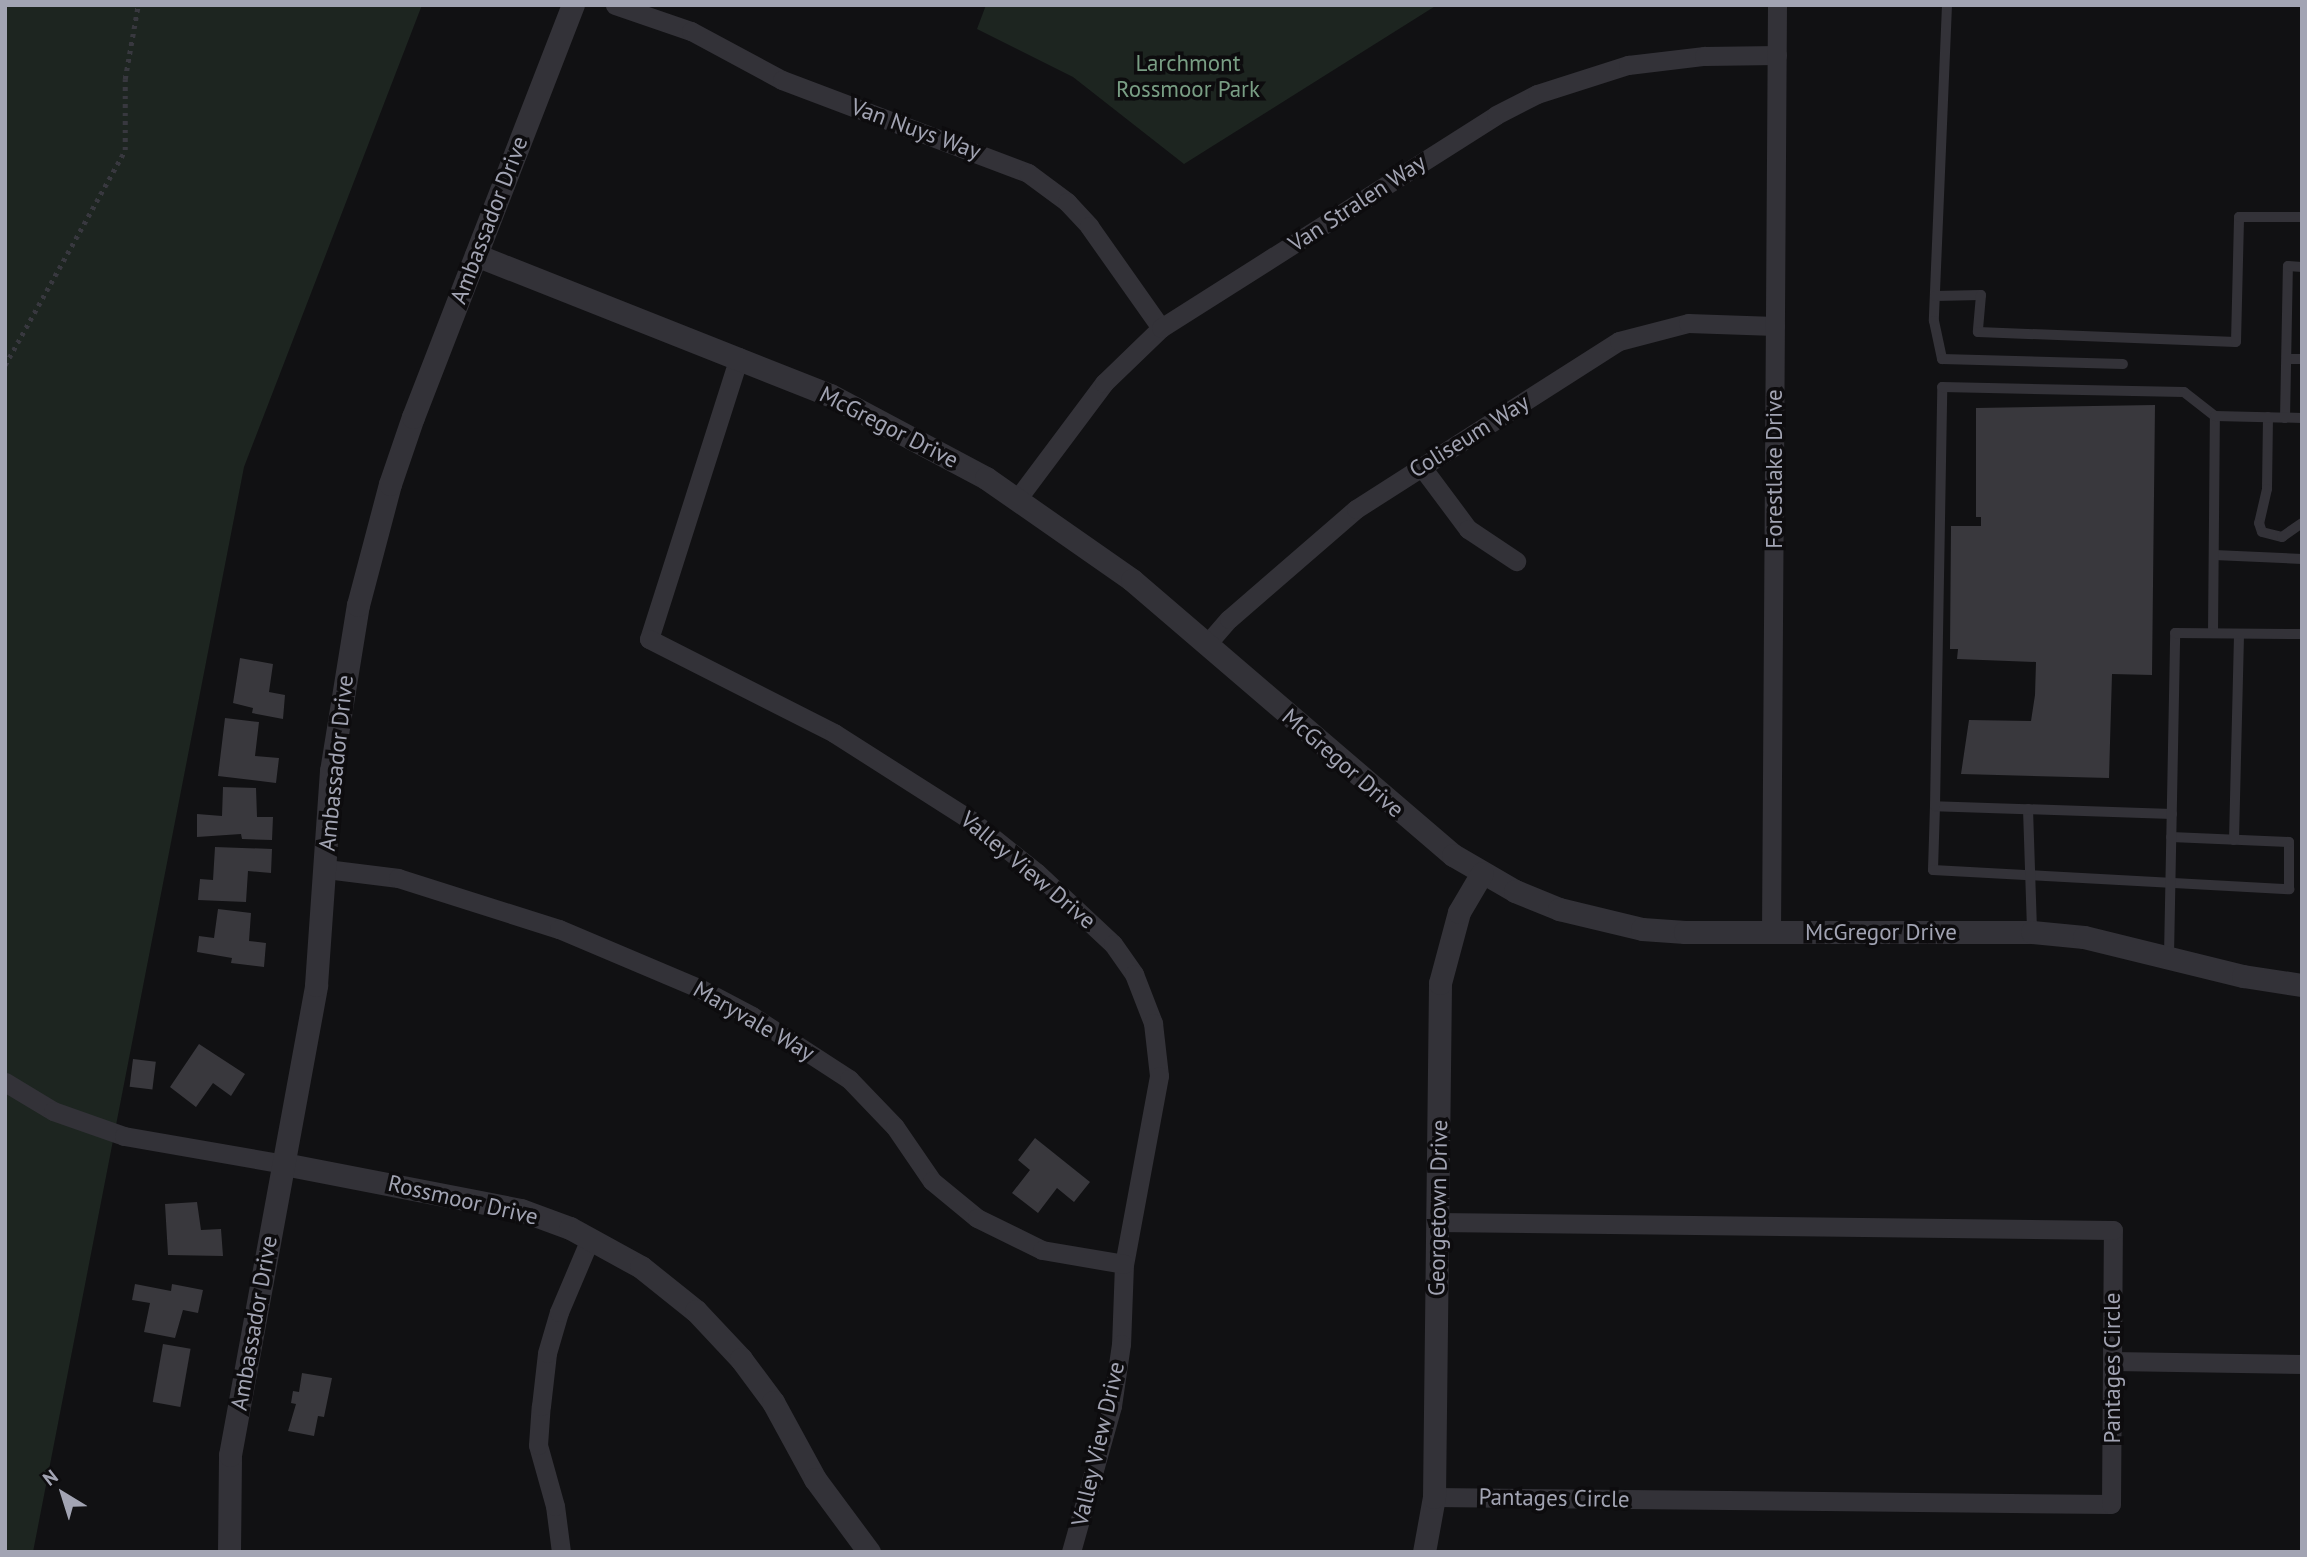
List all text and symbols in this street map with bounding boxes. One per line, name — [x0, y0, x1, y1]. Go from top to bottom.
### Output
park label: Larchmont Rossmoor Park — [1116, 49, 1260, 103]
street label: Van Nuys Way — [847, 93, 985, 165]
street label: Ambassador Drive — [444, 132, 534, 308]
street label: Van Stralen Way — [1283, 148, 1431, 258]
street label: McGregor Drive — [815, 380, 963, 474]
street label: Coliseum Way — [1404, 388, 1534, 484]
street label: Forestlake Drive — [1760, 389, 1788, 549]
street label: Ambassador Drive — [313, 674, 359, 852]
street label: McGregor Drive — [1277, 703, 1409, 823]
street label: Valley View Drive — [954, 805, 1102, 935]
street label: McGregor Drive — [1805, 918, 1957, 946]
street label: Maryvale Way — [688, 975, 820, 1067]
street label: Georgetown Drive — [1423, 1120, 1453, 1296]
street label: Rossmoor Drive — [385, 1169, 541, 1231]
street label: Ambassador Drive — [225, 1233, 283, 1413]
street label: Pantages Circle — [2098, 1293, 2126, 1443]
street label: Valley View Drive — [1065, 1358, 1131, 1530]
north arrow — [28, 1459, 98, 1529]
text: N — [38, 1464, 62, 1491]
street label: Pantages Circle — [1478, 1483, 1630, 1513]

